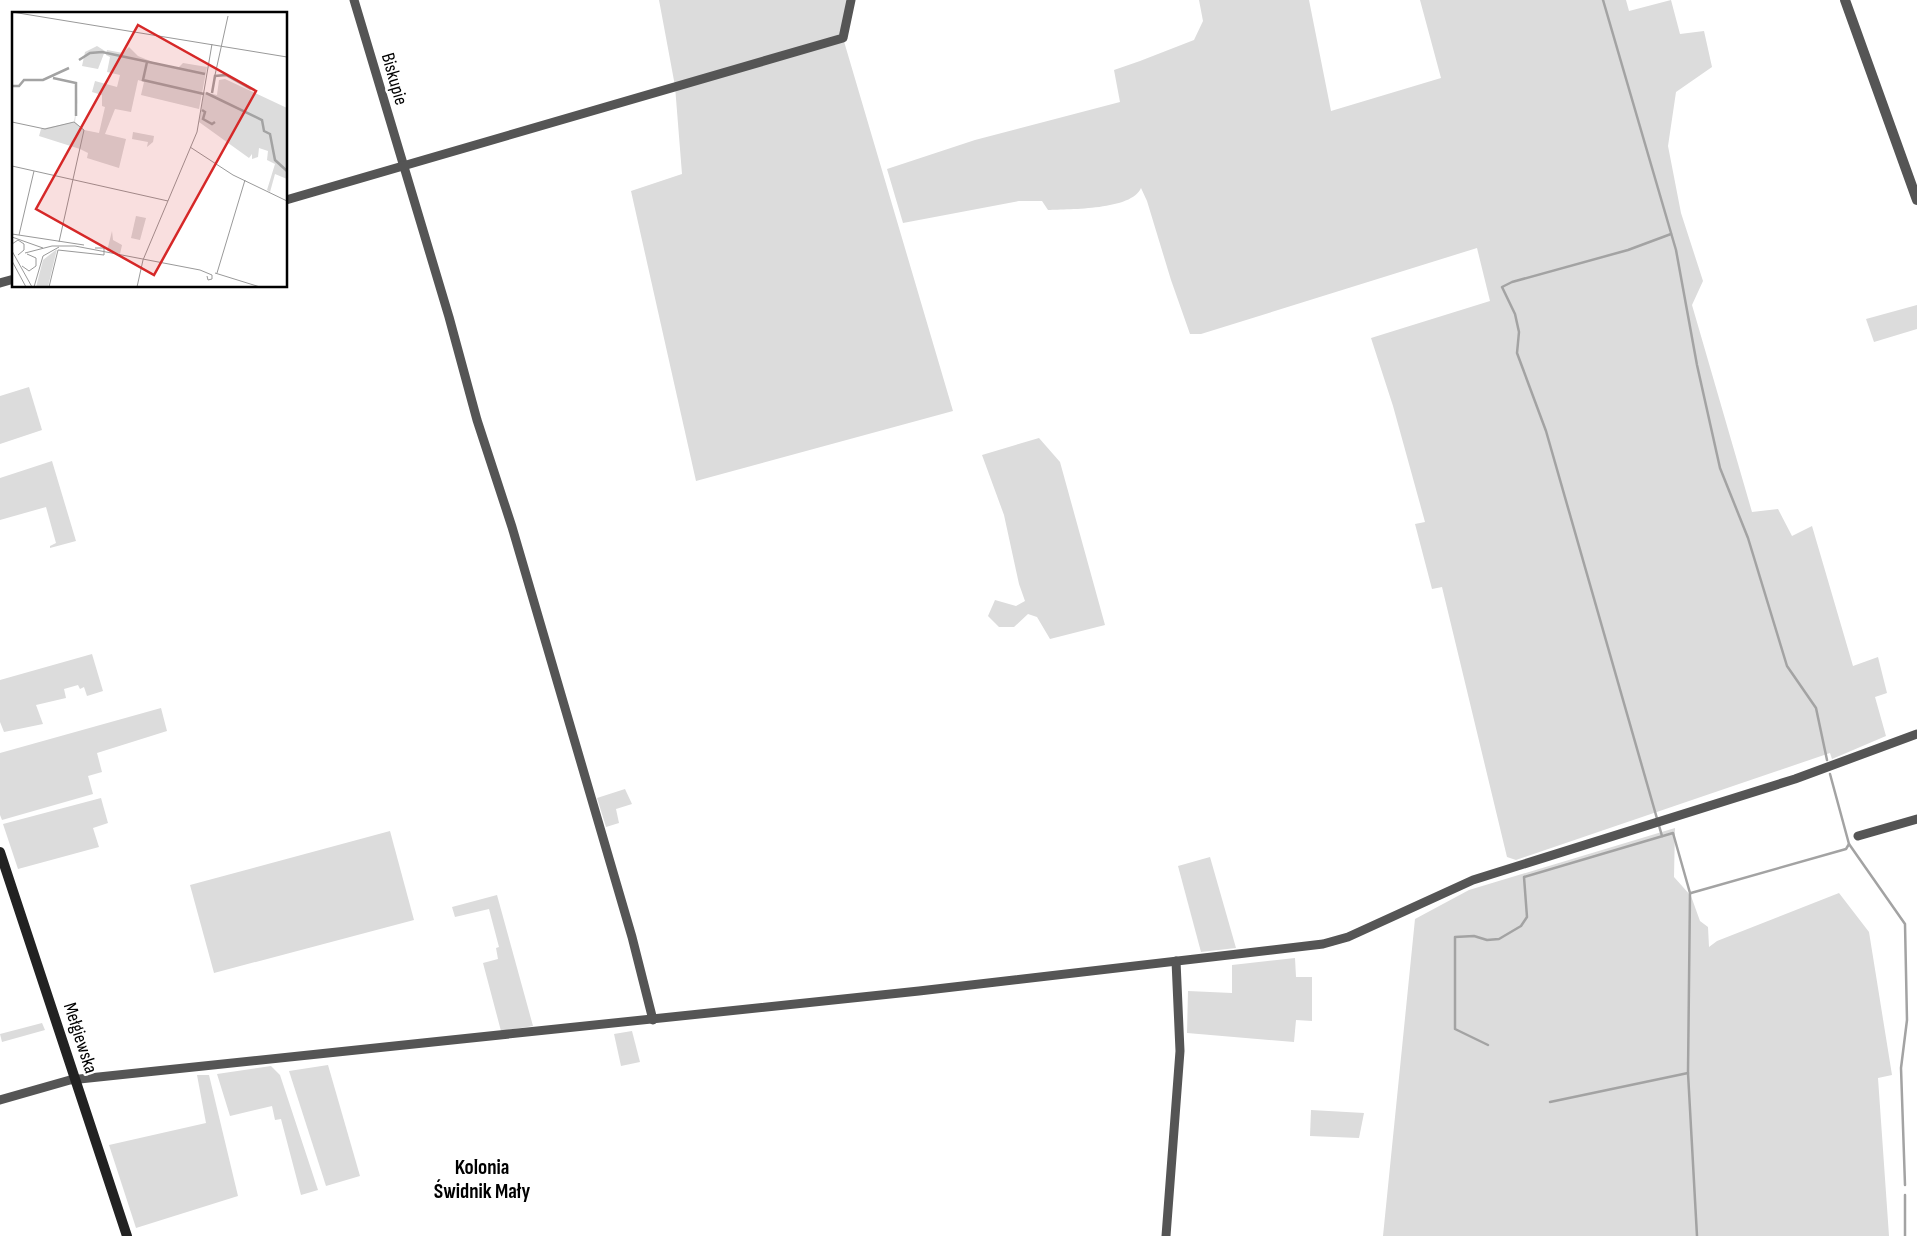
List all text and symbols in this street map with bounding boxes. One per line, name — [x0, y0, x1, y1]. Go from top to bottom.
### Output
inset map — [12, 12, 288, 288]
street label: Biskupie — [376, 50, 412, 108]
street label: Mełgiewska — [58, 1000, 102, 1076]
district label: Kolonia Świdnik Mały — [434, 1155, 531, 1204]

